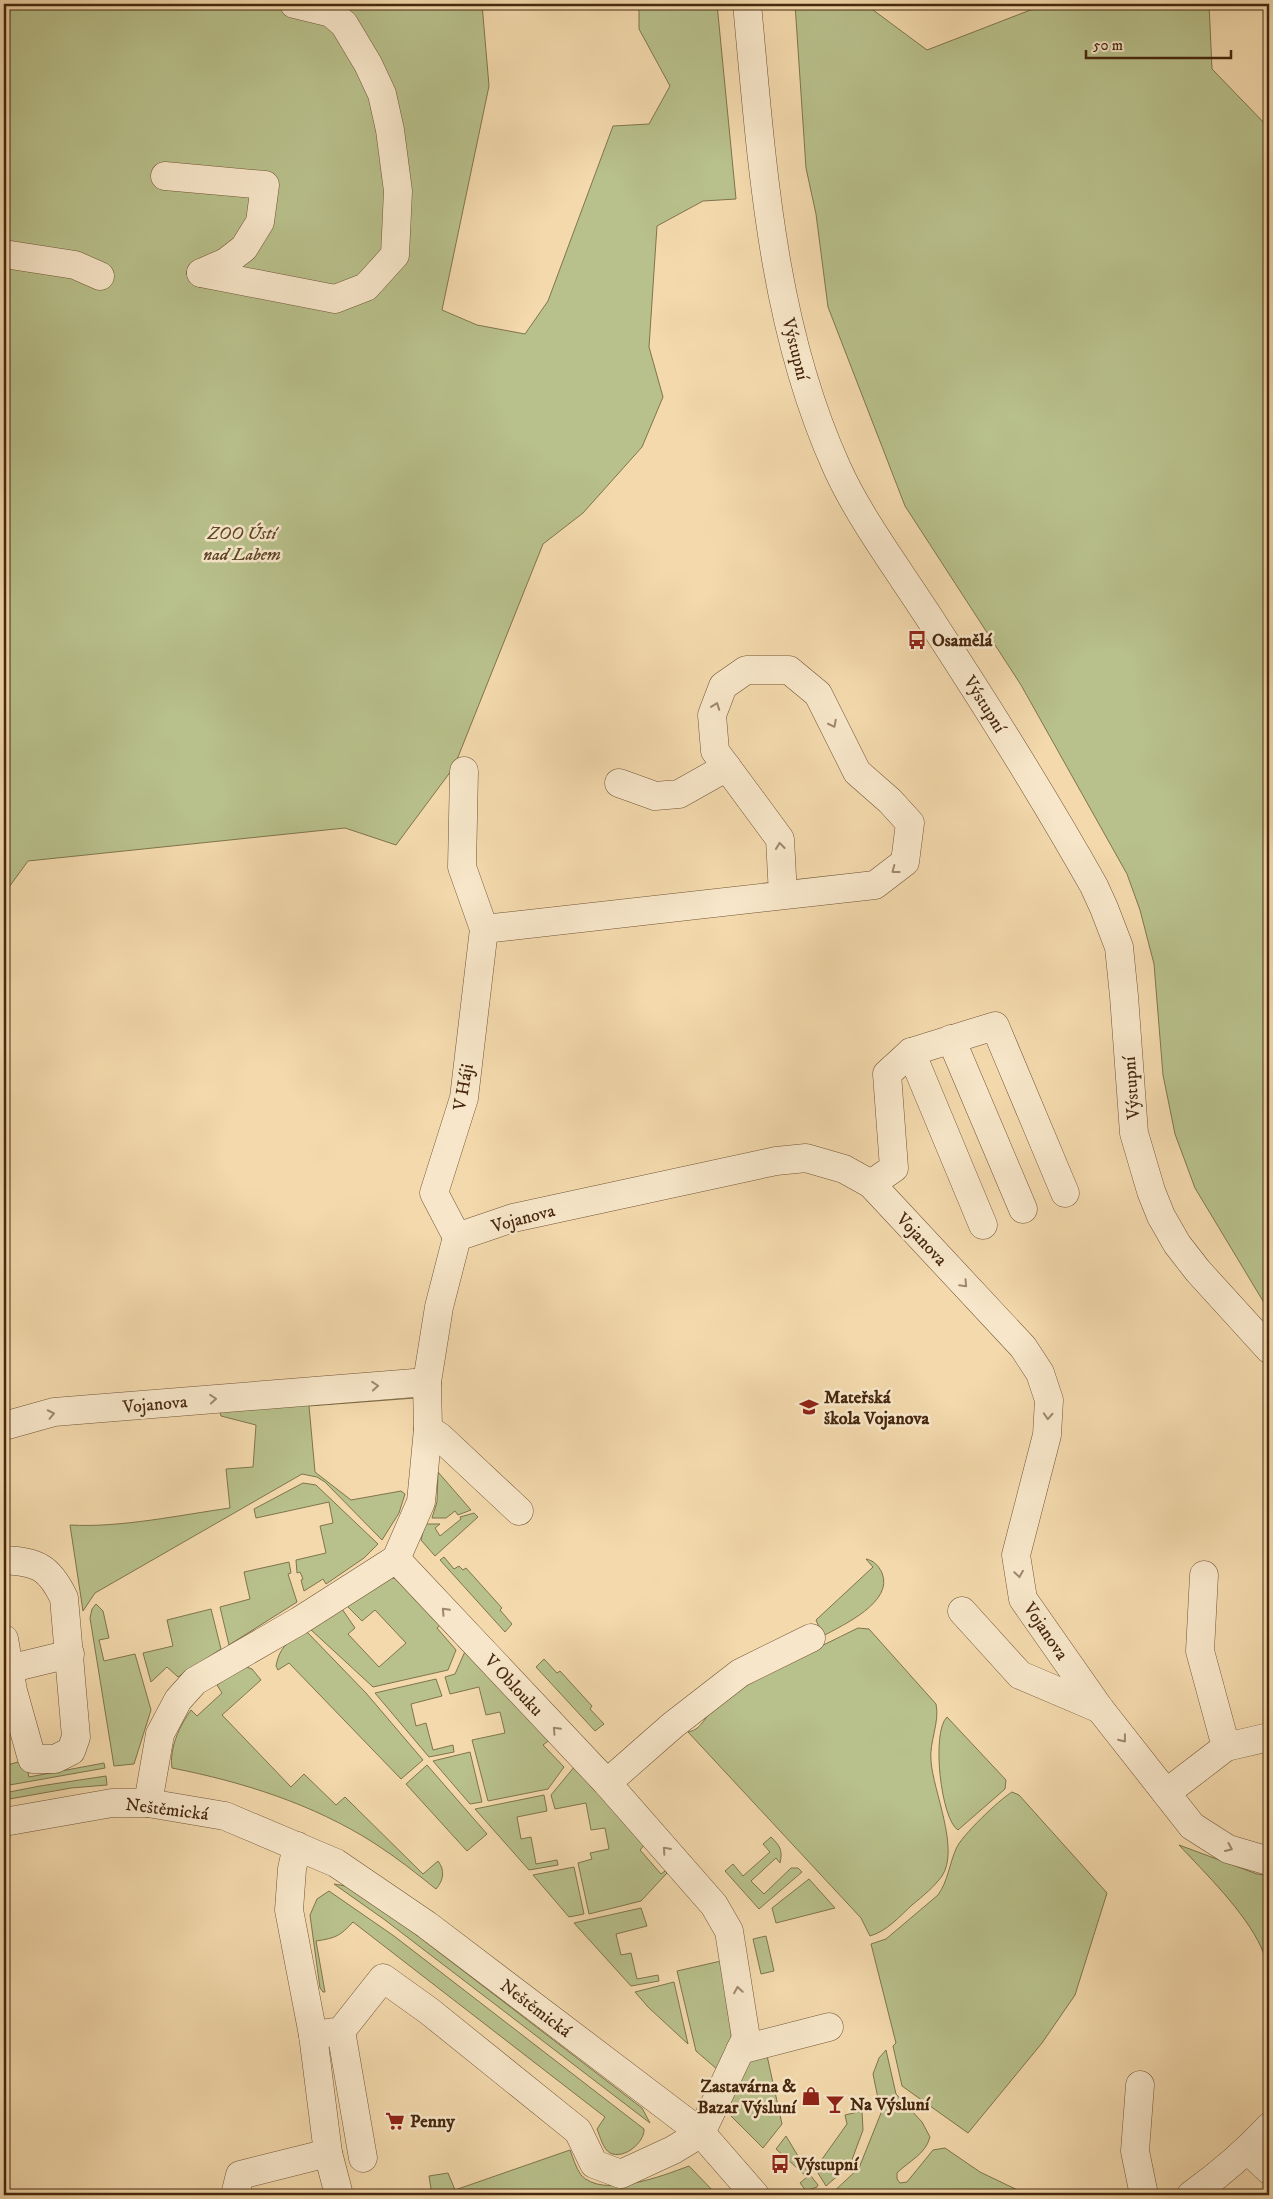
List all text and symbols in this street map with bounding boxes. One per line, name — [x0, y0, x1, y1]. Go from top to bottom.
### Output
scale bar — [1086, 28, 1230, 60]
text: 50 m — [1093, 36, 1123, 55]
street label: Výstupní — [776, 315, 814, 384]
park label: ZOO Ústí nad Labem — [203, 522, 281, 566]
bus stop icon: Osamělá — [906, 629, 928, 651]
place label: Osamělá — [932, 630, 993, 652]
street label: Výstupní — [958, 671, 1011, 738]
one-way arrow — [710, 702, 720, 710]
one-way arrow — [827, 718, 837, 727]
one-way arrow — [775, 842, 786, 850]
one-way arrow — [892, 864, 901, 872]
street label: Výstupní — [1119, 1054, 1145, 1121]
street label: V Háji — [449, 1062, 479, 1113]
street label: Vojanova — [488, 1200, 558, 1238]
street label: Vojanova — [890, 1208, 952, 1271]
one-way arrow — [958, 1278, 967, 1287]
one-way arrow — [371, 1381, 379, 1392]
place label: Mateřská škola Vojanova — [824, 1387, 930, 1430]
street label: Vojanova — [121, 1391, 189, 1419]
one-way arrow — [209, 1394, 217, 1405]
school or university icon: Mateřská škola Vojanova — [798, 1396, 820, 1418]
one-way arrow — [46, 1409, 55, 1419]
one-way arrow — [1043, 1412, 1054, 1420]
one-way arrow — [1014, 1570, 1024, 1579]
street label: Vojanova — [1017, 1598, 1073, 1665]
one-way arrow — [442, 1608, 451, 1617]
street label: V Oblouku — [478, 1649, 548, 1721]
one-way arrow — [553, 1726, 562, 1735]
one-way arrow — [1118, 1734, 1127, 1743]
street label: Neštěmická — [124, 1794, 210, 1826]
one-way arrow — [1224, 1842, 1233, 1853]
one-way arrow — [663, 1847, 671, 1856]
street label: Neštěmická — [495, 1975, 576, 2043]
one-way arrow — [734, 1985, 744, 1994]
place label: Zastavárna & Bazar Výsluní — [697, 2076, 797, 2119]
shop icon: Zastavárna & Bazar Výsluní — [800, 2085, 822, 2107]
bar icon: Na Výsluní — [824, 2093, 846, 2115]
place label: Na Výsluní — [850, 2094, 931, 2116]
supermarket icon: Penny — [384, 2110, 406, 2132]
place label: Penny — [410, 2111, 455, 2133]
bus stop icon: Výstupní — [769, 2153, 791, 2175]
place label: Výstupní — [794, 2154, 859, 2176]

